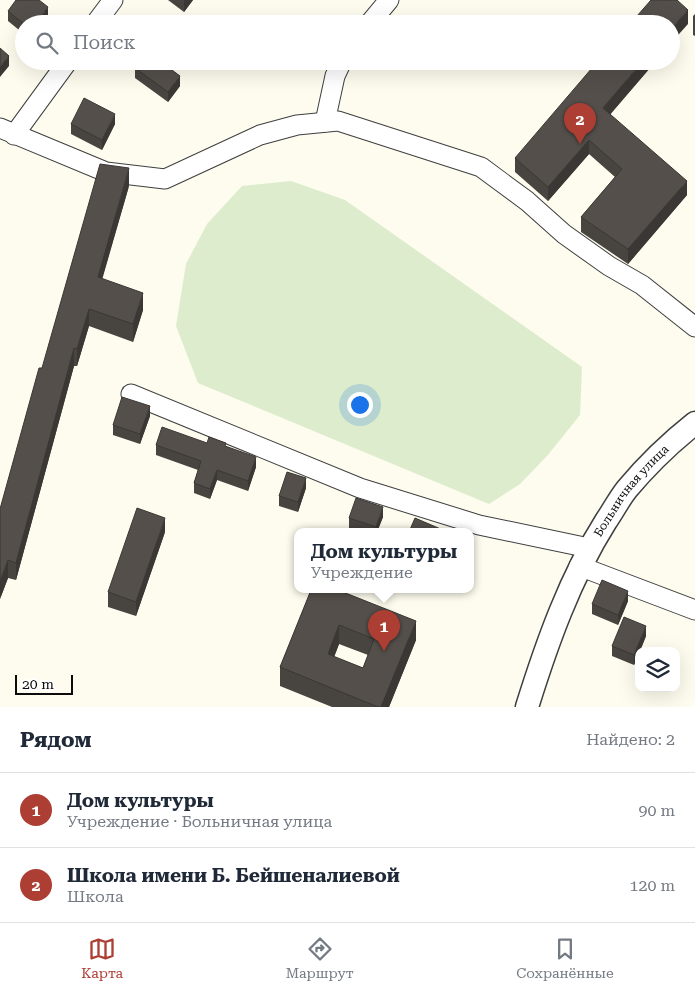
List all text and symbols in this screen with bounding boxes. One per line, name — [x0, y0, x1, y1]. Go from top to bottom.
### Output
search box — [15, 15, 680, 70]
icon: search — [33, 29, 61, 57]
text: Поиск — [73, 31, 136, 54]
pin: 2 — [564, 103, 596, 144]
your location — [347, 392, 373, 418]
street label: Больничная улица — [591, 442, 672, 539]
popup — [294, 528, 474, 593]
text: Дом культуры — [311, 540, 457, 563]
text: Учреждение — [311, 563, 413, 582]
pin: 1 — [368, 610, 400, 651]
map controls — [635, 647, 680, 692]
button: layers — [635, 647, 680, 692]
scale bar — [15, 672, 72, 695]
text: 20 m — [22, 676, 54, 692]
text: Рядом — [20, 728, 92, 752]
text: Найдено: 2 — [586, 730, 675, 749]
text: Дом культуры — [67, 789, 214, 812]
text: 1 — [32, 801, 40, 820]
text: 90 m — [638, 801, 675, 820]
text: Учреждение · Больничная улица — [67, 812, 332, 831]
text: Школа имени Б. Бейшеналиевой — [67, 864, 400, 887]
text: 2 — [32, 876, 40, 895]
text: 120 m — [629, 876, 675, 895]
text: Школа — [67, 887, 124, 906]
tab: Карта — [81, 935, 123, 981]
tab: Маршрут — [286, 935, 354, 981]
tab: Сохранённые — [516, 935, 614, 981]

